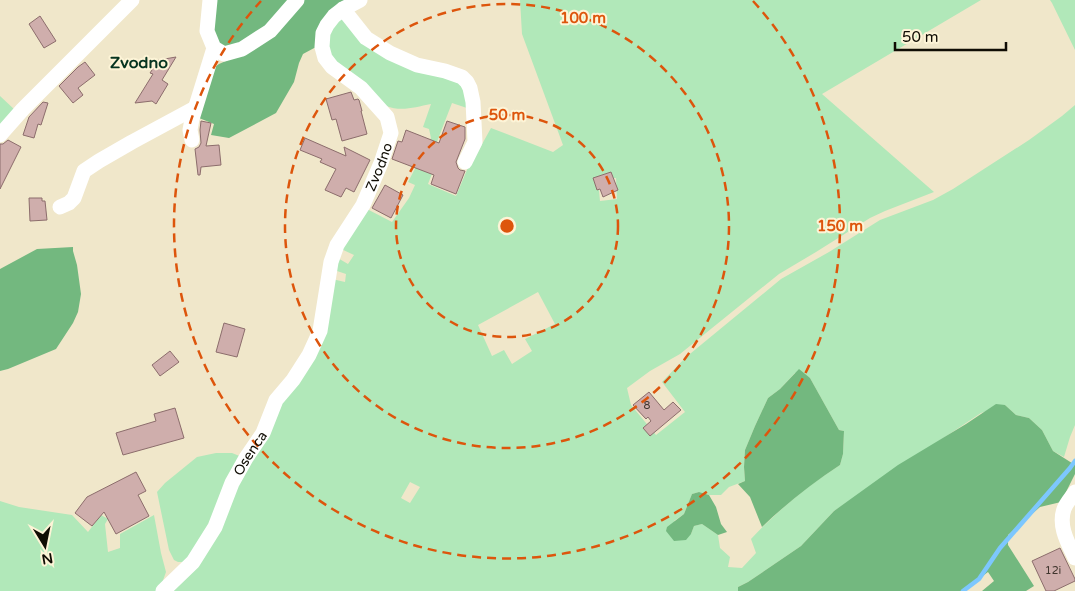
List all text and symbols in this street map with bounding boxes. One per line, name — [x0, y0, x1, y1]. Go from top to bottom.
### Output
text: 100 m — [560, 9, 606, 27]
scale bar — [895, 20, 1006, 52]
text: 50 m — [902, 28, 939, 46]
district label: Zvodno — [110, 53, 168, 73]
text: 50 m — [489, 106, 525, 124]
street label: Zvodno — [362, 140, 396, 194]
centre of rings — [498, 217, 516, 235]
text: 150 m — [817, 217, 863, 235]
house number: 8 — [644, 399, 651, 412]
street label: Osenca — [229, 428, 270, 479]
north arrow — [20, 521, 70, 571]
text: N — [40, 549, 54, 568]
house number: 12i — [1045, 564, 1061, 577]

